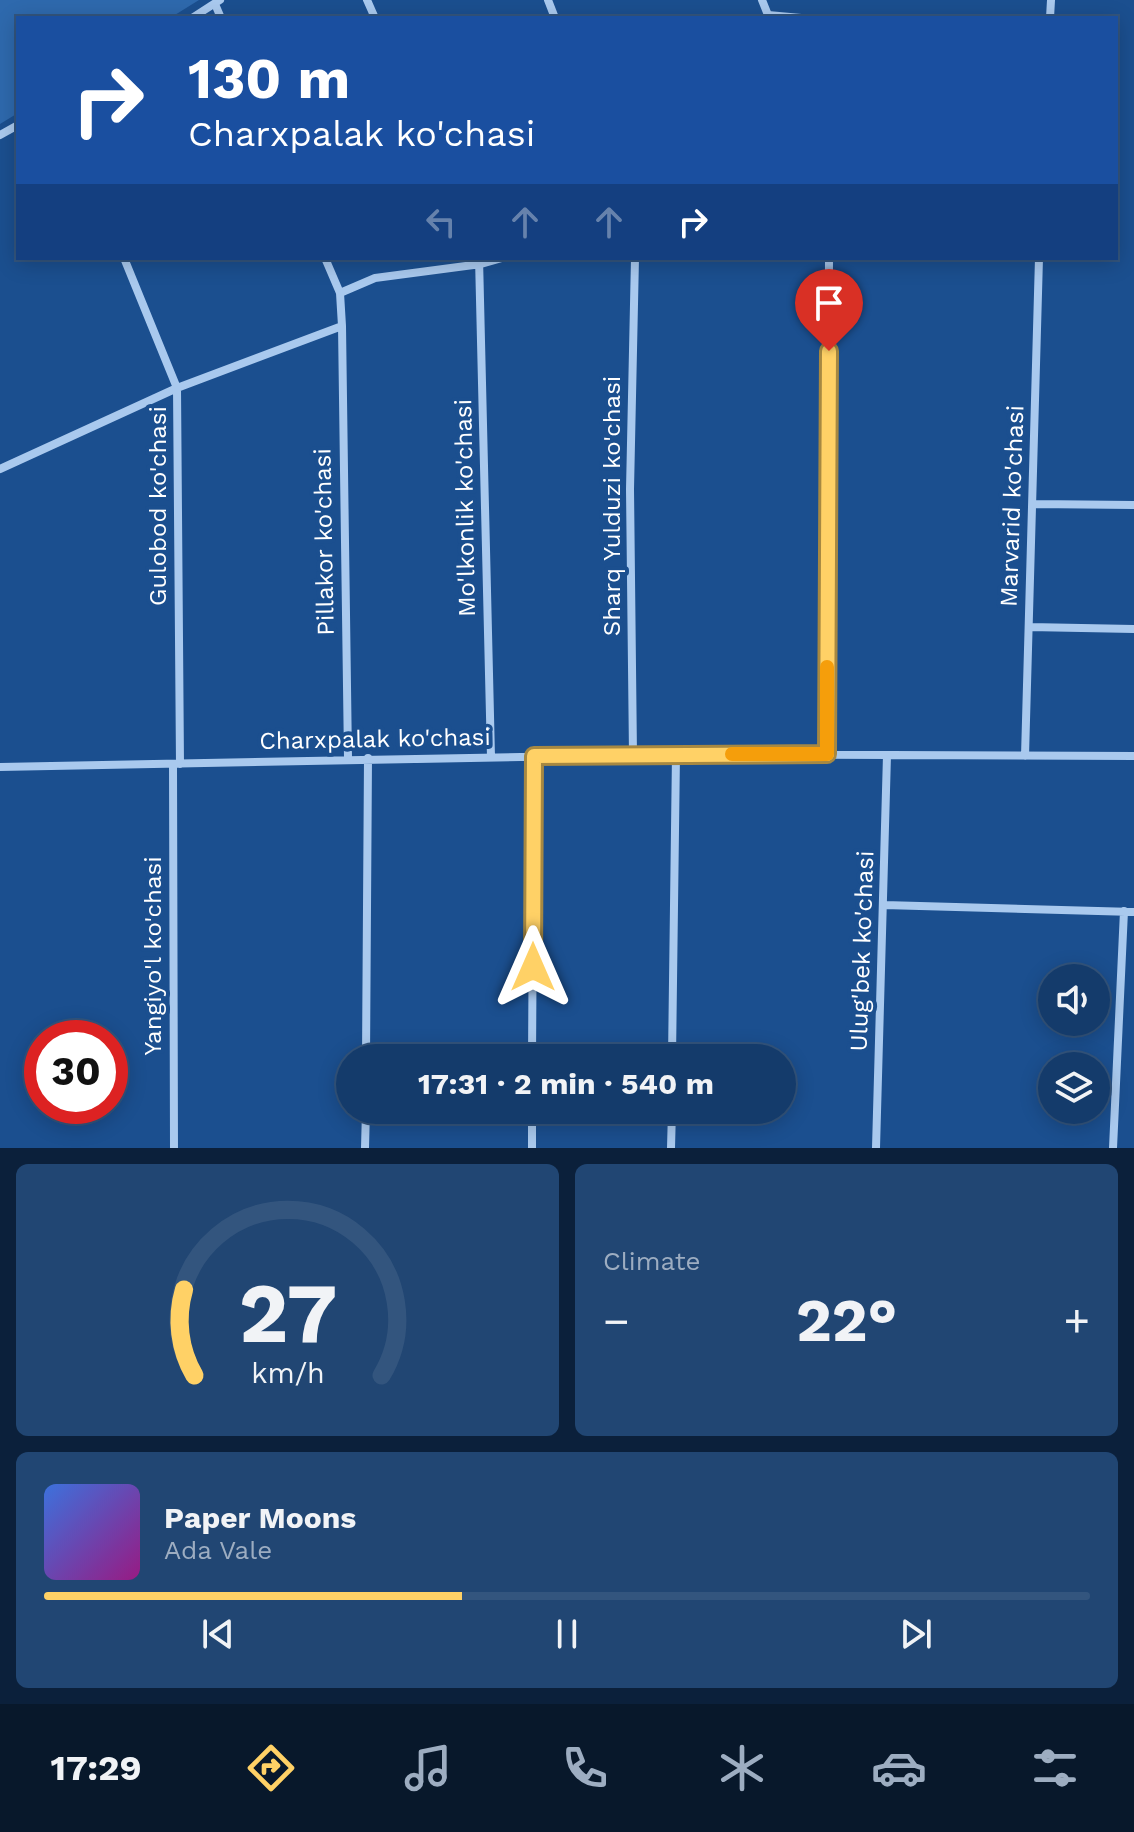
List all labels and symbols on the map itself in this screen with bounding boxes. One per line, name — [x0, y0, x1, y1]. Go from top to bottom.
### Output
pin — [795, 269, 863, 351]
street label: Sharq Yulduzi ko'chasi — [598, 376, 626, 636]
street label: Mo'lkonlik ko'chasi — [449, 399, 481, 617]
street label: Marvarid ko'chasi — [994, 405, 1030, 607]
street label: Gulobod ko'chasi — [144, 406, 172, 606]
street label: Pillakor ko'chasi — [308, 448, 340, 636]
street label: Charxpalak ko'chasi — [259, 723, 491, 755]
street label: Ulug'bek ko'chasi — [845, 850, 879, 1052]
street label: Yangiyo'l ko'chasi — [139, 856, 167, 1056]
position arrow — [491, 925, 575, 1009]
speed limit sign: 30 — [24, 1020, 128, 1124]

